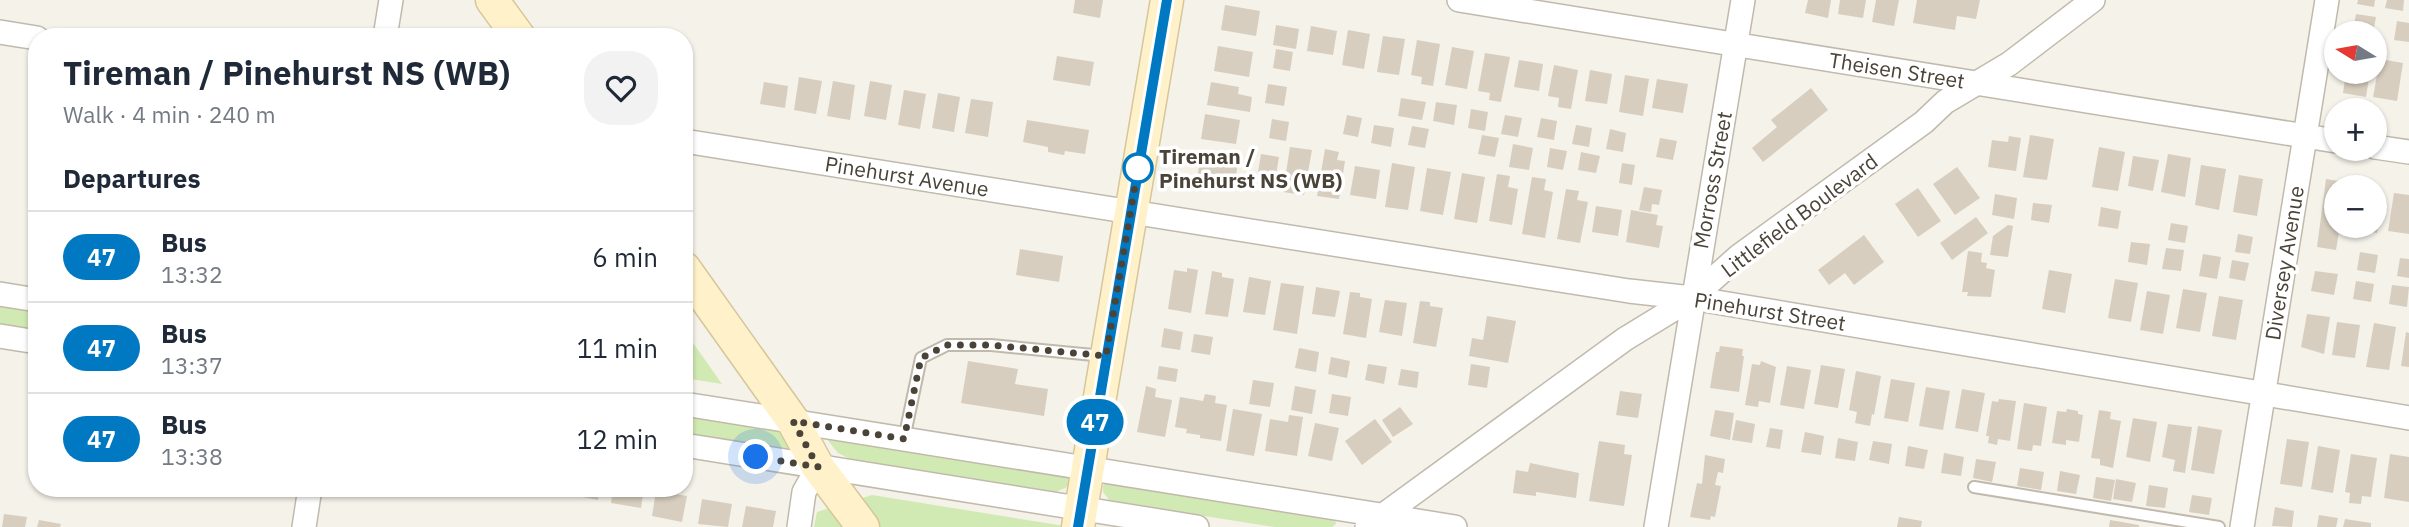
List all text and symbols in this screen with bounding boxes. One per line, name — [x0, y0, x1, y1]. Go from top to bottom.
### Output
north arrow — [2324, 21, 2387, 84]
map controls — [2324, 21, 2387, 238]
street label: Theisen Street — [1827, 45, 1967, 95]
text: Tireman / Pinehurst NS (WB) — [63, 51, 510, 94]
button: heart — [584, 51, 658, 125]
button: + — [2324, 98, 2387, 161]
text: Walk · 4 min · 240 m — [63, 99, 276, 129]
street label: Morross Street — [1686, 109, 1738, 251]
place label: Tireman / Pinehurst NS (WB) — [1159, 142, 1342, 194]
street label: Littlefield Boulevard — [1715, 147, 1883, 283]
street label: Pinehurst Avenue — [823, 149, 991, 203]
marker: Tireman / Pinehurst NS (WB) — [1123, 153, 1153, 183]
text: Departures — [63, 161, 201, 195]
button: − — [2324, 175, 2387, 238]
street label: Diversey Avenue — [2258, 184, 2310, 342]
text: Bus — [161, 225, 207, 259]
text: 6 min — [592, 240, 658, 274]
text: 47 — [87, 241, 116, 273]
text: 13:32 — [161, 259, 223, 289]
street label: Pinehurst Street — [1692, 285, 1848, 337]
text: Bus — [161, 316, 207, 350]
text: 11 min — [577, 331, 658, 365]
text: 47 — [87, 332, 116, 364]
text: 13:37 — [161, 350, 223, 380]
line badge: 47 — [1064, 399, 1126, 445]
text: 47 — [1081, 406, 1109, 438]
text: Bus — [161, 407, 207, 441]
text: 12 min — [577, 422, 658, 456]
text: 47 — [87, 423, 116, 455]
your location — [738, 439, 773, 474]
text: 13:38 — [161, 441, 223, 471]

